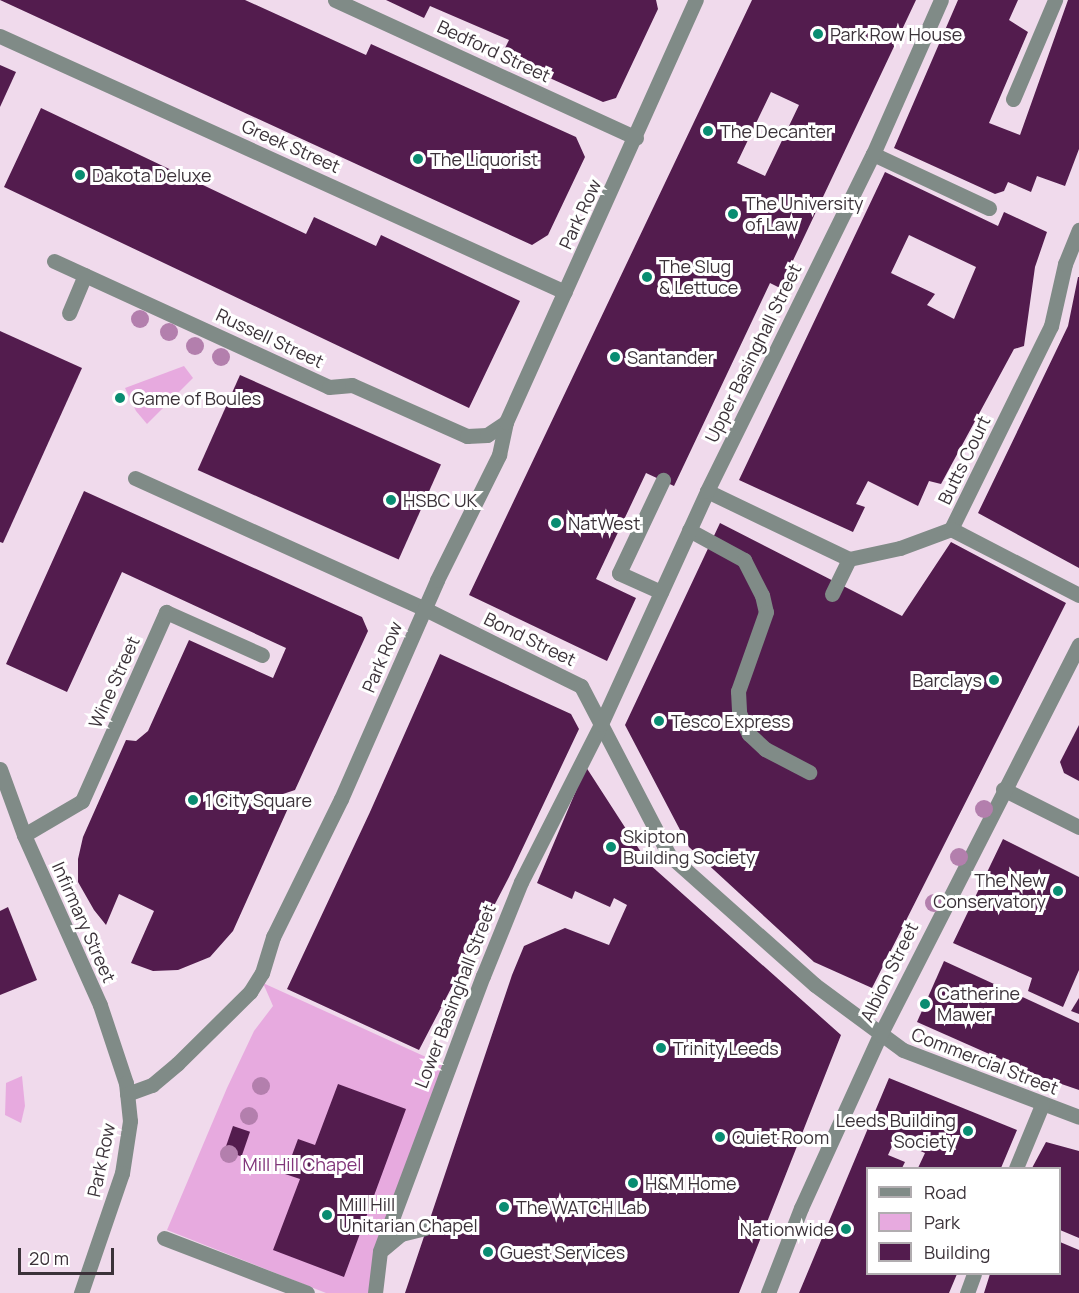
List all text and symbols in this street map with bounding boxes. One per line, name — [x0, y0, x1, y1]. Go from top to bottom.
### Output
street label: Bedford Street — [434, 15, 554, 87]
place label: Park Row House — [830, 23, 962, 45]
marker: Park Row House — [811, 27, 825, 41]
street label: Greek Street — [238, 115, 344, 177]
place label: The Decanter — [720, 120, 833, 142]
marker: The Decanter — [701, 124, 715, 138]
place label: The Liquorist — [430, 148, 538, 170]
marker: The Liquorist — [411, 152, 425, 166]
place label: Dakota Deluxe — [92, 164, 211, 186]
marker: Dakota Deluxe — [73, 168, 87, 182]
street label: Park Row — [554, 175, 606, 253]
place label: The University of Law — [745, 193, 864, 236]
marker: The University of Law — [726, 207, 740, 221]
place label: The Slug & Lettuce — [659, 256, 738, 298]
street label: Upper Basinghall Street — [700, 260, 806, 446]
marker: The Slug & Lettuce — [640, 270, 654, 284]
street label: Russell Street — [213, 304, 327, 372]
place label: Santander — [627, 346, 714, 368]
marker: Santander — [608, 350, 622, 364]
place label: Game of Boules — [132, 387, 261, 409]
marker: Game of Boules — [113, 391, 127, 405]
street label: Butts Court — [933, 412, 995, 508]
place label: HSBC UK — [403, 489, 477, 511]
marker: HSBC UK — [384, 493, 398, 507]
place label: NatWest — [568, 512, 640, 534]
marker: NatWest — [549, 516, 563, 530]
street label: Bond Street — [481, 607, 579, 671]
street label: Park Row — [357, 618, 407, 696]
street label: Wine Street — [84, 633, 144, 731]
place label: Barclays — [912, 669, 982, 691]
marker: Barclays — [987, 673, 1001, 687]
place label: Tesco Express — [671, 710, 790, 732]
marker: Tesco Express — [652, 714, 666, 728]
place label: 1 City Square — [205, 789, 312, 811]
marker: 1 City Square — [186, 793, 200, 807]
place label: Skipton Building Society — [623, 826, 756, 868]
marker: Skipton Building Society — [604, 840, 618, 854]
street label: Infirmary Street — [48, 858, 120, 986]
place label: The New Conservatory — [933, 870, 1046, 912]
marker: The New Conservatory — [1051, 884, 1065, 898]
street label: Lower Basinghall Street — [410, 901, 500, 1091]
street label: Albion Street — [856, 919, 922, 1025]
place label: Catherine Mawer — [937, 983, 1020, 1026]
marker: Catherine Mawer — [918, 997, 932, 1011]
street label: Commercial Street — [909, 1023, 1061, 1099]
place label: Trinity Leeds — [673, 1037, 779, 1059]
marker: Trinity Leeds — [654, 1041, 668, 1055]
place label: Leeds Building Society — [836, 1110, 956, 1152]
street label: Park Row — [83, 1121, 119, 1199]
marker: Leeds Building Society — [961, 1124, 975, 1138]
place label: Quiet Room — [732, 1126, 829, 1148]
marker: Quiet Room — [713, 1130, 727, 1144]
park label: Mill Hill Chapel — [243, 1153, 361, 1175]
legend — [866, 1167, 1061, 1275]
place label: H&M Home — [645, 1172, 736, 1194]
marker: H&M Home — [626, 1176, 640, 1190]
text: Road — [924, 1180, 967, 1204]
place label: Mill Hill Unitarian Chapel — [339, 1194, 478, 1236]
place label: The WATCH Lab — [516, 1196, 647, 1218]
marker: The WATCH Lab — [497, 1200, 511, 1214]
marker: Mill Hill Unitarian Chapel — [320, 1208, 334, 1222]
text: Park — [924, 1210, 960, 1234]
place label: Nationwide — [740, 1218, 834, 1240]
marker: Nationwide — [839, 1222, 853, 1236]
scale bar — [21, 1236, 117, 1274]
text: Building — [924, 1240, 990, 1264]
place label: Guest Services — [500, 1241, 625, 1263]
marker: Guest Services — [481, 1245, 495, 1259]
text: 20 m — [29, 1246, 69, 1270]

